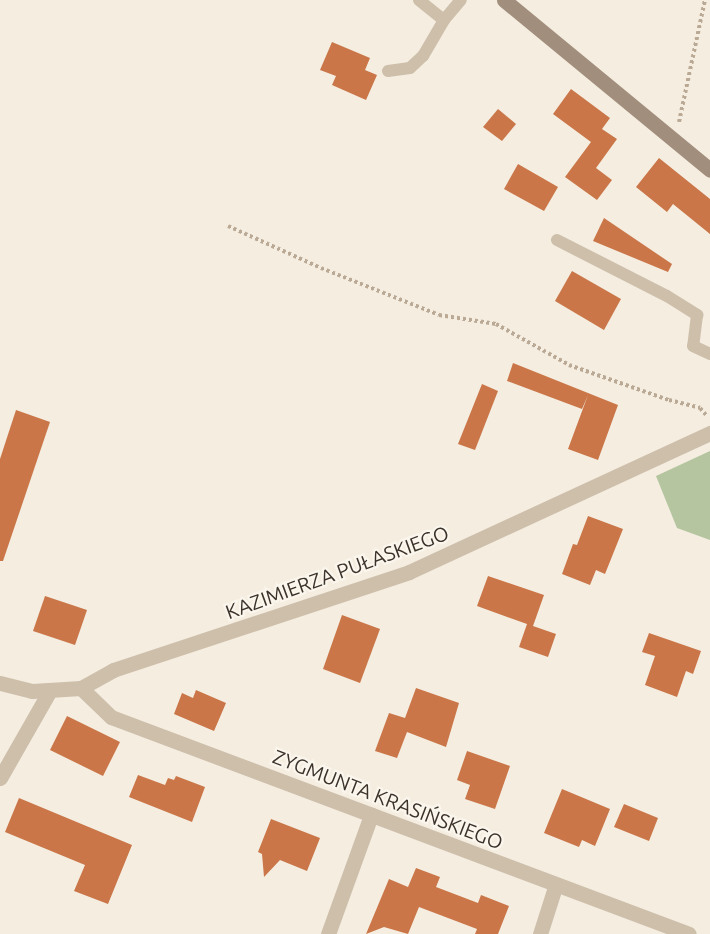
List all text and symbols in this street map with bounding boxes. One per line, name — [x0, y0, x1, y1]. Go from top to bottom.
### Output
street label: KAZIMIERZA PUŁASKIEGO — [222, 520, 452, 624]
street label: ZYGMUNTA KRASIŃSKIEGO — [270, 744, 506, 854]

